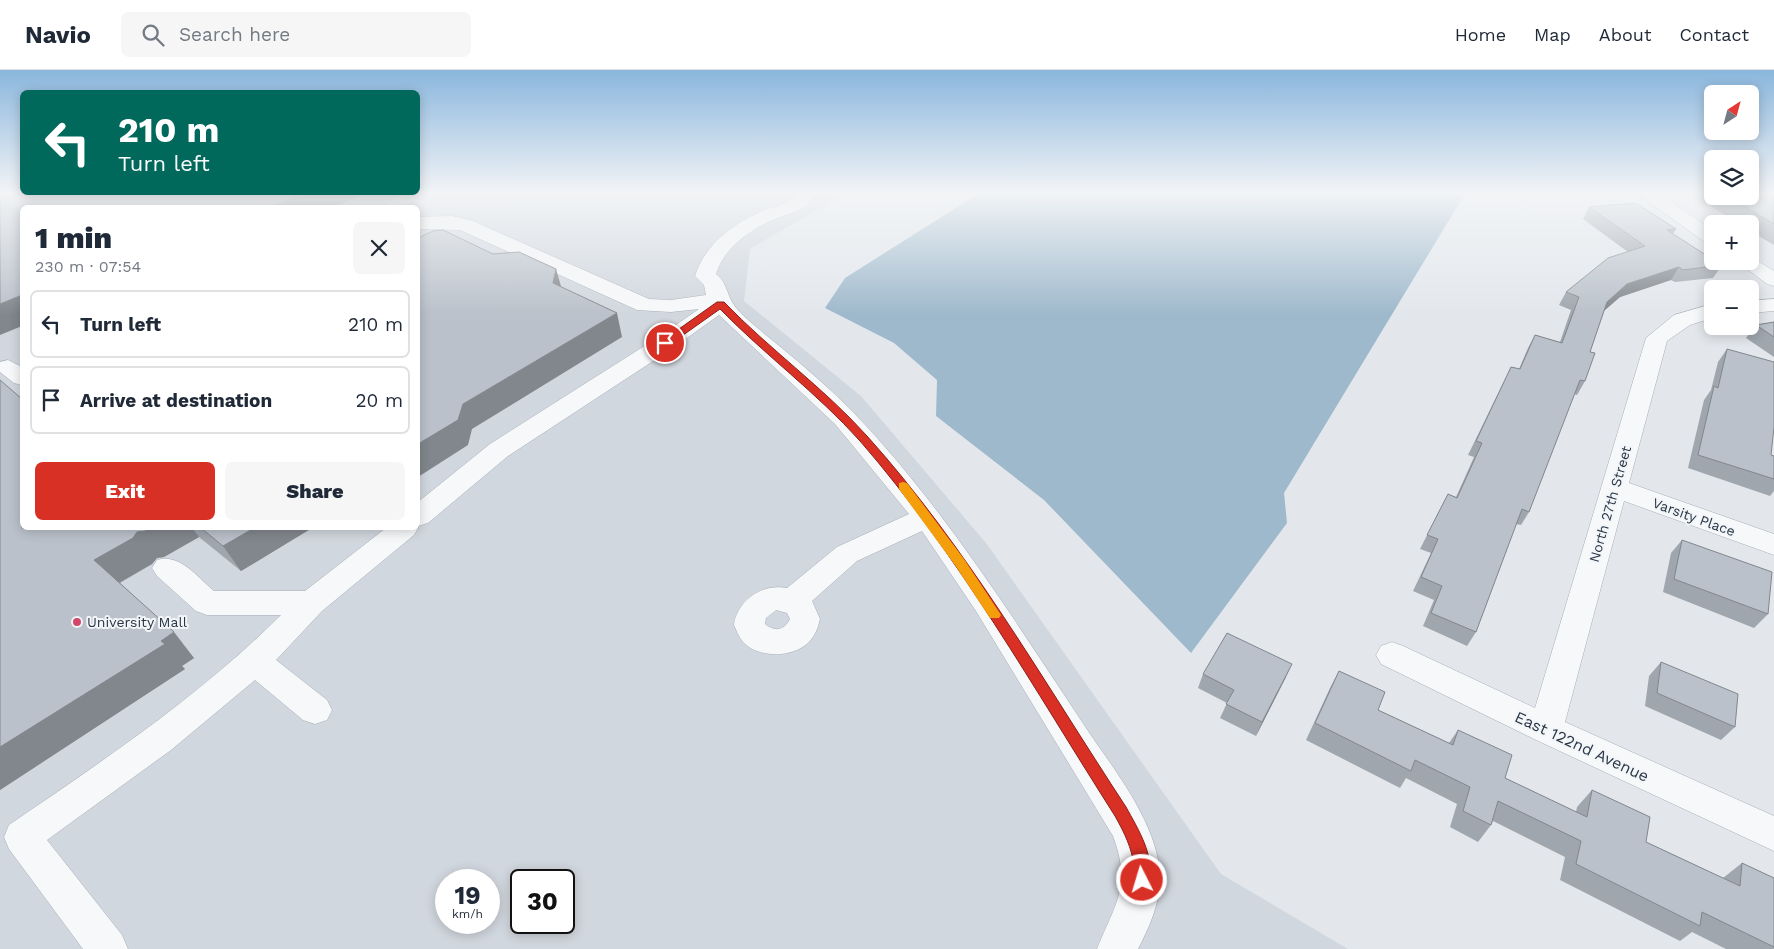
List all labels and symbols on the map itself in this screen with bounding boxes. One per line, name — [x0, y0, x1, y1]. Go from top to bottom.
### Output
north arrow — [1704, 85, 1759, 140]
pin — [644, 322, 686, 364]
street label: North 27th Street — [1586, 444, 1634, 564]
street label: Varsity Place — [1650, 495, 1738, 539]
place label: University Mall — [87, 614, 188, 630]
marker: University Mall — [71, 616, 83, 628]
street label: East 122nd Avenue — [1512, 707, 1652, 786]
position arrow — [1115, 853, 1167, 905]
speed limit sign: 30 — [510, 869, 575, 934]

